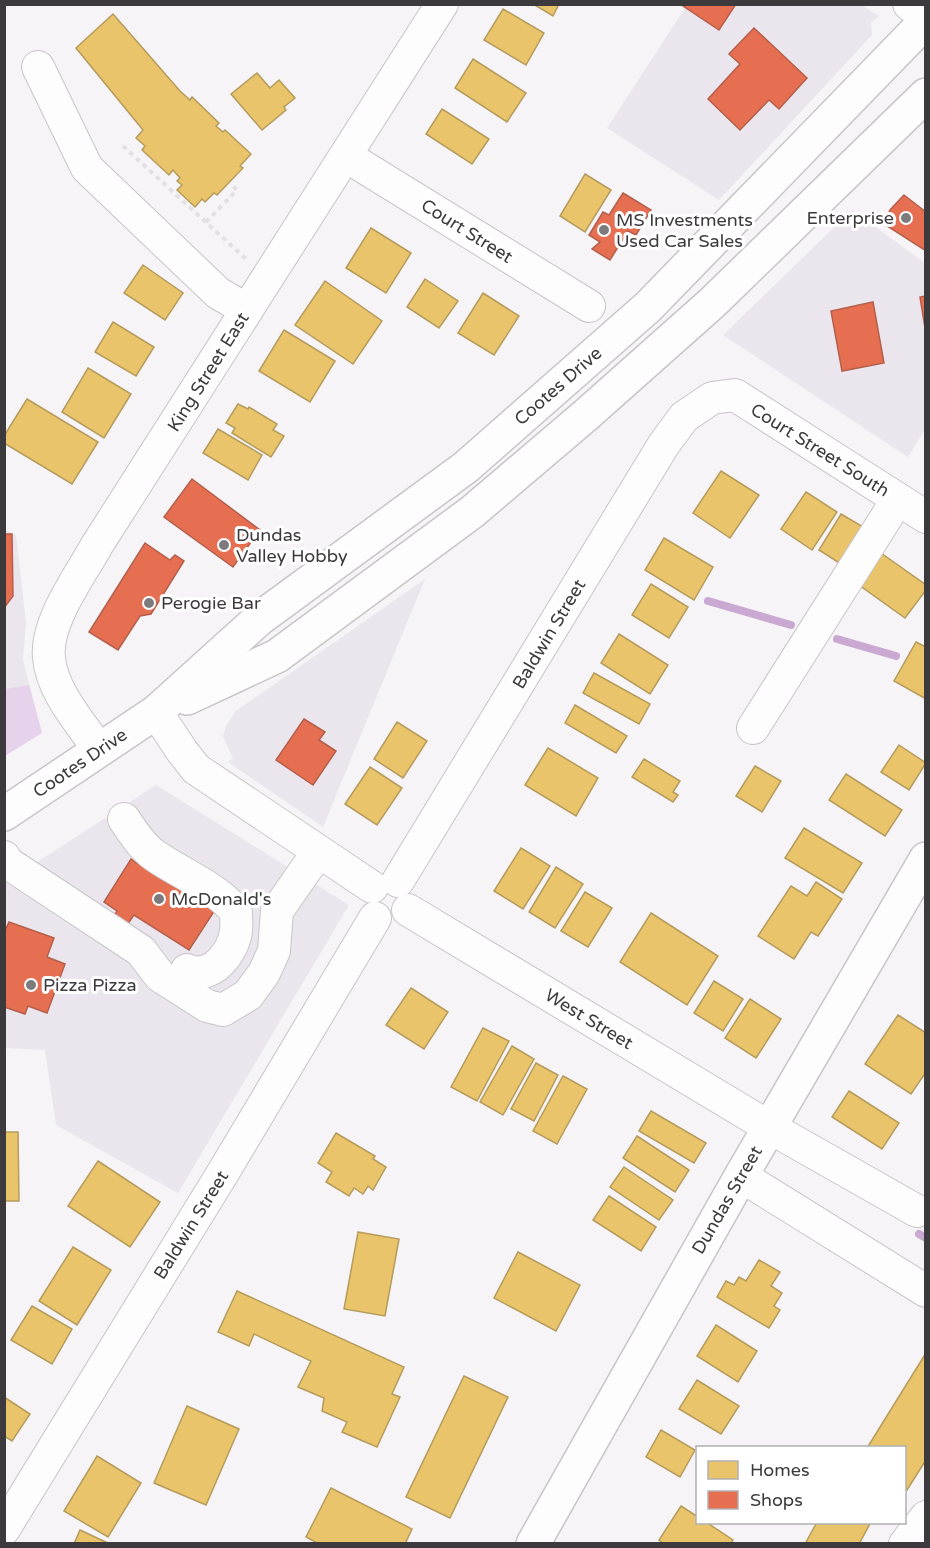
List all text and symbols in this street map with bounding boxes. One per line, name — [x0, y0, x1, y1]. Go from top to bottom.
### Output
street label: Court Street — [417, 194, 517, 268]
place label: Enterprise — [807, 207, 894, 229]
place label: MS Investments Used Car Sales — [616, 209, 753, 252]
marker: Enterprise — [899, 211, 913, 225]
marker: MS Investments Used Car Sales — [597, 223, 611, 237]
street label: King Street East — [162, 308, 254, 436]
street label: Cootes Drive — [510, 342, 606, 430]
street label: Court Street South — [747, 398, 893, 502]
place label: Dundas Valley Hobby — [236, 524, 348, 567]
marker: Dundas Valley Hobby — [217, 538, 231, 552]
street label: Baldwin Street — [508, 575, 590, 693]
place label: Perogie Bar — [161, 592, 261, 614]
marker: Perogie Bar — [142, 596, 156, 610]
street label: Cootes Drive — [29, 724, 131, 802]
place label: McDonald's — [171, 888, 271, 910]
marker: McDonald's — [152, 892, 166, 906]
place label: Pizza Pizza — [43, 974, 137, 996]
marker: Pizza Pizza — [24, 978, 38, 992]
street label: West Street — [541, 984, 637, 1054]
street label: Dundas Street — [687, 1142, 767, 1258]
street label: Baldwin Street — [149, 1166, 233, 1284]
legend — [696, 1446, 906, 1524]
text: Homes — [750, 1459, 810, 1481]
text: Shops — [750, 1489, 803, 1511]

